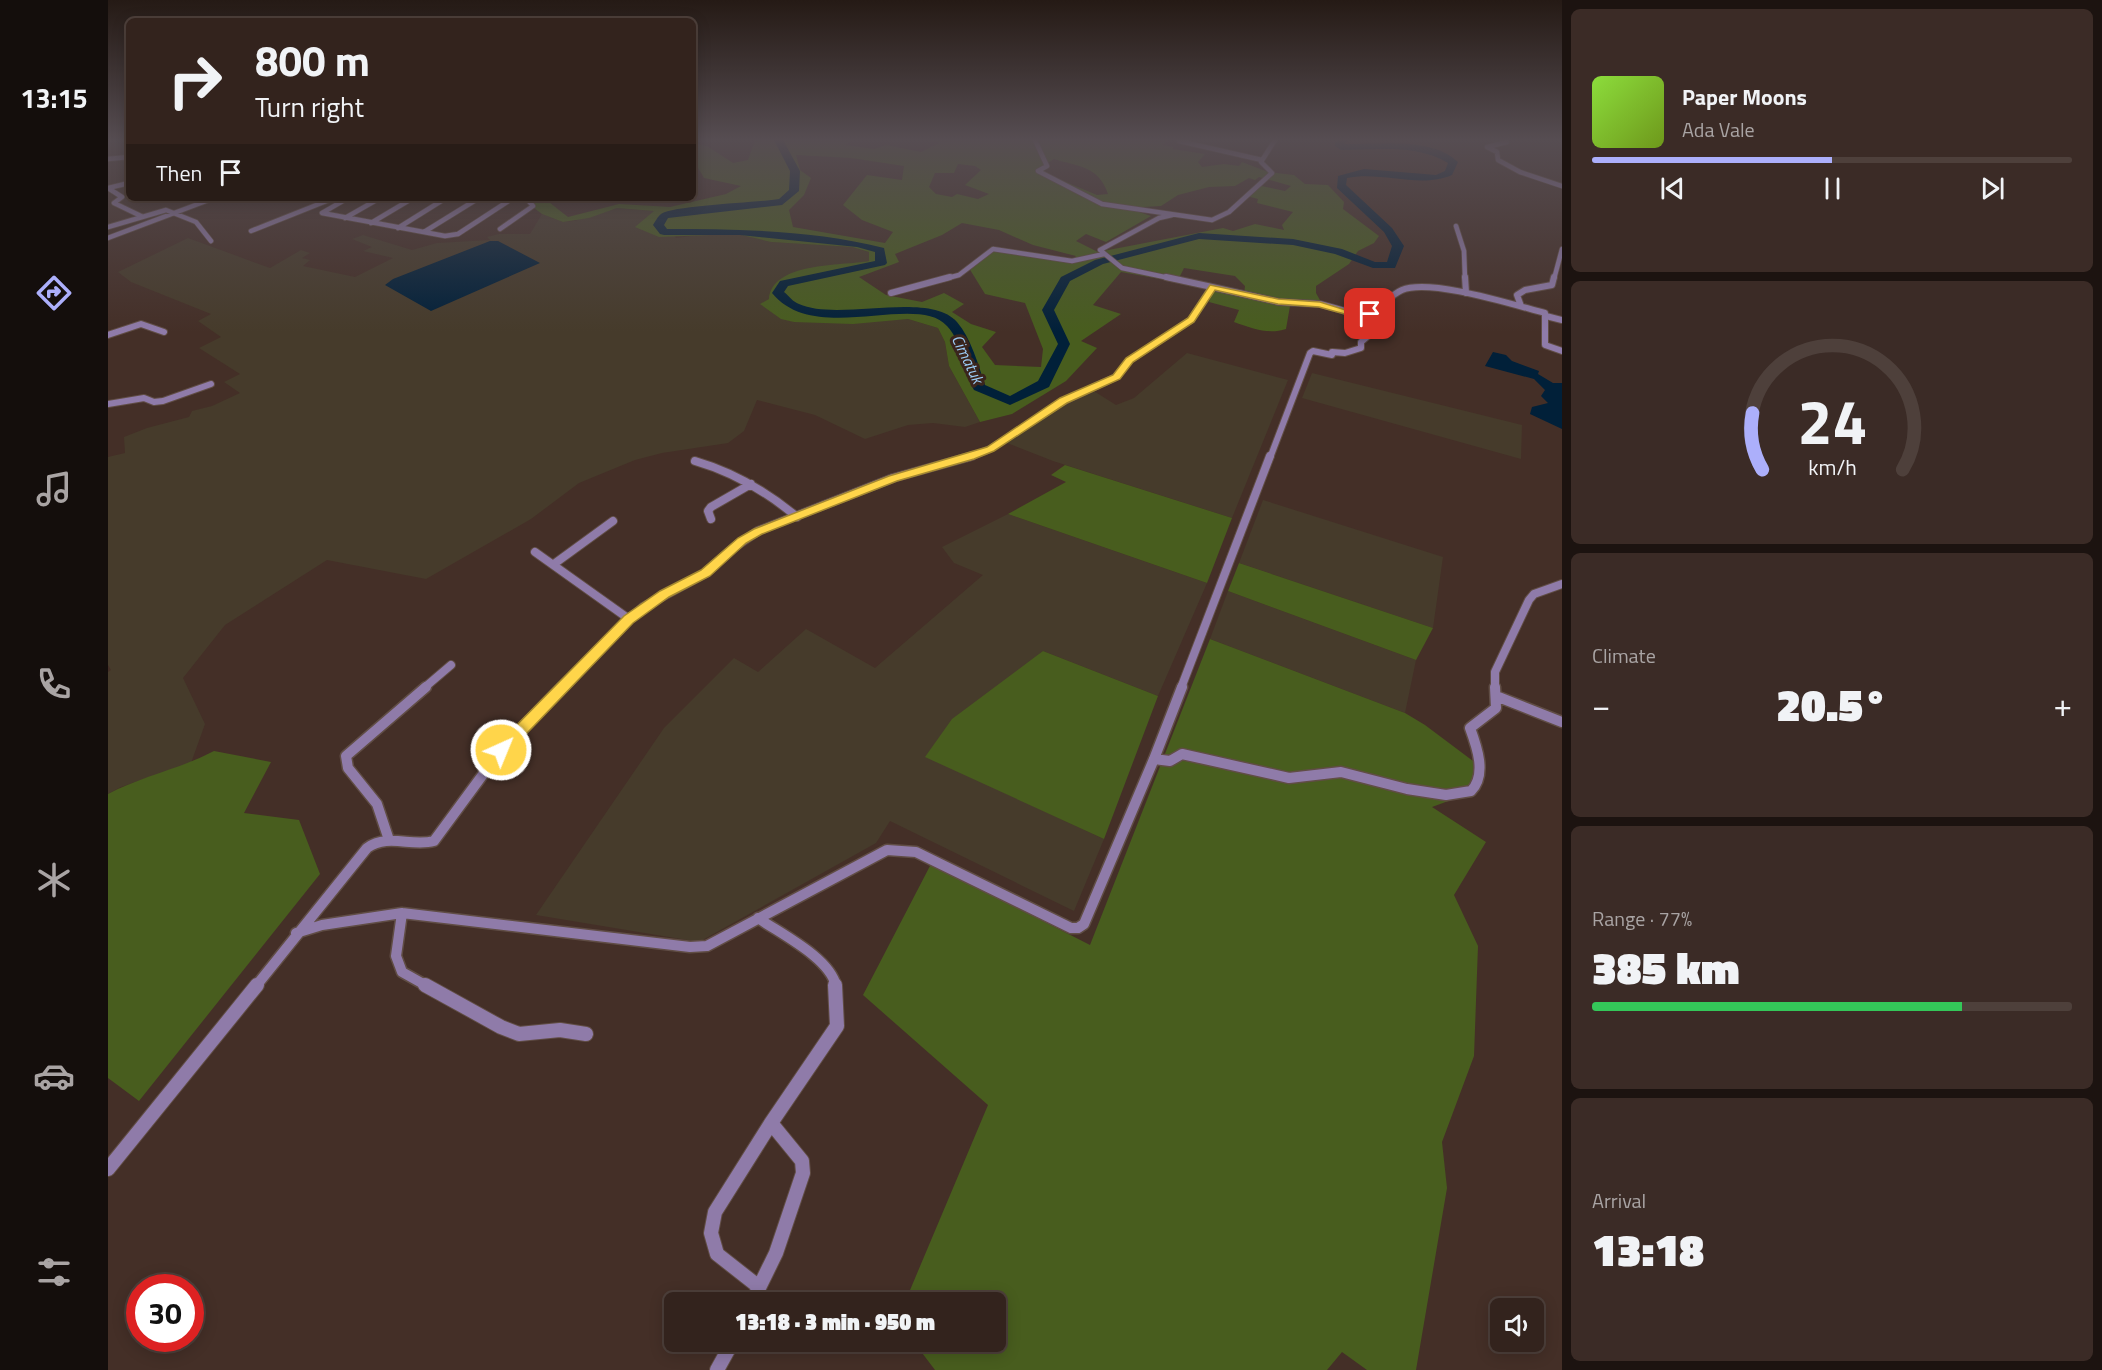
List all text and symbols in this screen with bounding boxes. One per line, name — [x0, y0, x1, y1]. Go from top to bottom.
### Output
text: 800 m — [255, 28, 370, 92]
icon: right — [156, 42, 234, 120]
text: 13:15 — [20, 77, 88, 118]
text: Paper Moons — [1682, 80, 1807, 114]
text: Turn right — [255, 86, 364, 127]
text: Ada Vale — [1682, 114, 1755, 145]
text: Then — [156, 156, 202, 190]
icon: arrive — [214, 156, 247, 189]
icon: previous — [1656, 172, 1689, 205]
icon: pause — [1816, 172, 1849, 205]
icon: next — [1976, 172, 2009, 205]
icon: directions — [33, 272, 75, 314]
pin — [1344, 288, 1395, 339]
icon: arrive — [1353, 297, 1386, 330]
water label: Cimatuk — [946, 330, 991, 389]
text: 24 — [1797, 373, 1867, 468]
text: km/h — [1808, 451, 1856, 483]
icon: music — [33, 468, 75, 510]
text: Climate — [1592, 640, 1656, 671]
icon: phone — [33, 663, 75, 705]
text: 20.5° — [1776, 670, 1888, 738]
text: − — [1592, 680, 1610, 730]
text: + — [2054, 680, 2072, 730]
position arrow — [469, 718, 533, 782]
icon: climate — [33, 859, 75, 901]
text: Range · 77% — [1592, 903, 1692, 934]
text: 385 km — [1592, 933, 1740, 1001]
icon: car — [33, 1055, 75, 1097]
text: Arrival — [1592, 1185, 1646, 1216]
text: 13:18 — [1592, 1215, 1704, 1283]
icon: filters — [33, 1251, 75, 1293]
speed limit sign: 30 — [126, 1274, 204, 1352]
map controls — [1490, 1298, 1544, 1352]
button: sound — [1490, 1298, 1544, 1352]
text: 13:18 · 3 min · 950 m — [735, 1305, 935, 1339]

